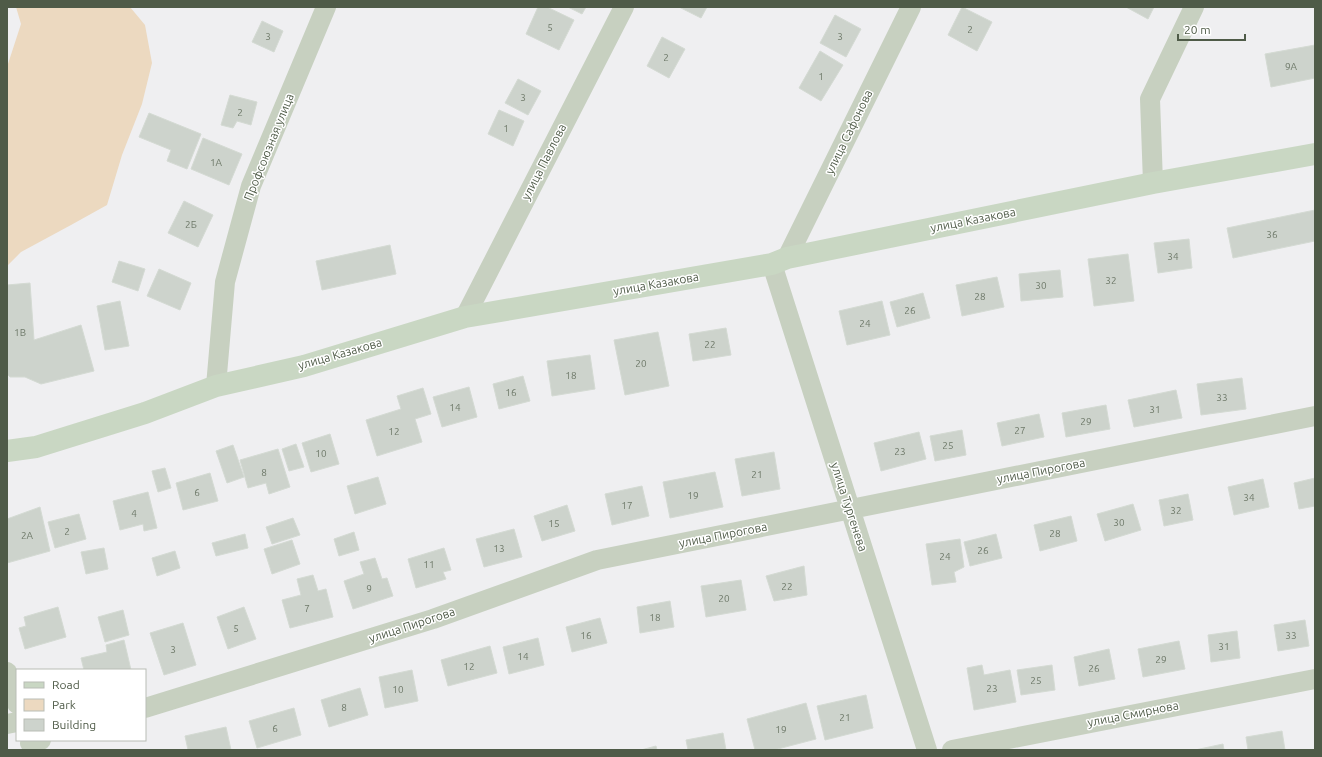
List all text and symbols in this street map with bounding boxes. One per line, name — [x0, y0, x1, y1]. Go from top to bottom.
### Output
scale bar — [1178, 16, 1245, 42]
house number: 5 — [547, 22, 553, 33]
text: 20 m — [1184, 23, 1211, 36]
house number: 2 — [967, 24, 973, 35]
house number: 3 — [265, 31, 271, 42]
house number: 3 — [837, 31, 843, 42]
house number: 2 — [663, 52, 669, 63]
house number: 9А — [1285, 61, 1298, 72]
house number: 1 — [818, 71, 824, 82]
street label: улица Сафонова — [823, 88, 875, 176]
street label: Профсоюзная улица — [241, 91, 296, 202]
house number: 3 — [520, 92, 526, 103]
house number: 2 — [237, 107, 243, 118]
street label: улица Павлова — [519, 122, 568, 202]
house number: 1 — [503, 123, 509, 134]
house number: 1А — [210, 157, 223, 168]
street label: улица Казакова — [929, 205, 1017, 234]
house number: 2Б — [185, 219, 197, 230]
house number: 36 — [1266, 229, 1278, 240]
house number: 34 — [1167, 251, 1179, 262]
street label: улица Казакова — [612, 270, 700, 297]
house number: 32 — [1105, 275, 1117, 286]
house number: 30 — [1035, 280, 1047, 291]
house number: 28 — [974, 291, 986, 302]
house number: 26 — [904, 305, 916, 316]
house number: 24 — [859, 318, 871, 329]
house number: 1В — [14, 327, 26, 338]
street label: улица Казакова — [296, 335, 383, 372]
house number: 22 — [704, 339, 716, 350]
house number: 20 — [635, 358, 647, 369]
house number: 18 — [565, 370, 577, 381]
house number: 16 — [505, 387, 517, 398]
house number: 33 — [1216, 392, 1228, 403]
house number: 14 — [449, 402, 461, 413]
house number: 31 — [1149, 404, 1161, 415]
house number: 29 — [1080, 416, 1092, 427]
house number: 27 — [1014, 425, 1026, 436]
house number: 12 — [388, 426, 400, 437]
house number: 25 — [942, 440, 954, 451]
house number: 23 — [894, 446, 906, 457]
house number: 10 — [315, 448, 327, 459]
street label: улица Пирогова — [996, 456, 1086, 485]
street label: улица Тургенева — [829, 461, 870, 553]
house number: 8 — [261, 467, 267, 478]
house number: 21 — [751, 469, 763, 480]
house number: 6 — [194, 487, 200, 498]
house number: 19 — [687, 490, 699, 501]
house number: 34 — [1243, 492, 1255, 503]
house number: 17 — [621, 500, 633, 511]
house number: 32 — [1170, 505, 1182, 516]
house number: 4 — [131, 508, 137, 519]
house number: 30 — [1113, 517, 1125, 528]
house number: 15 — [548, 518, 560, 529]
street label: улица Пирогова — [678, 520, 768, 549]
house number: 2 — [64, 526, 70, 537]
house number: 28 — [1049, 528, 1061, 539]
house number: 2А — [21, 530, 34, 541]
house number: 13 — [493, 543, 505, 554]
house number: 26 — [977, 545, 989, 556]
house number: 24 — [939, 551, 951, 562]
house number: 11 — [423, 559, 435, 570]
house number: 22 — [781, 581, 793, 592]
house number: 9 — [366, 583, 372, 594]
house number: 20 — [718, 593, 730, 604]
house number: 7 — [304, 603, 310, 614]
street label: улица Пирогова — [367, 604, 456, 645]
house number: 18 — [649, 612, 661, 623]
house number: 5 — [233, 623, 239, 634]
house number: 16 — [580, 630, 592, 641]
house number: 33 — [1285, 630, 1297, 641]
house number: 31 — [1218, 641, 1230, 652]
house number: 3 — [170, 644, 176, 655]
house number: 14 — [517, 651, 529, 662]
house number: 29 — [1155, 654, 1167, 665]
house number: 12 — [463, 661, 475, 672]
house number: 26 — [1088, 663, 1100, 674]
legend — [16, 669, 146, 741]
house number: 25 — [1030, 675, 1042, 686]
text: Road — [52, 678, 80, 691]
house number: 23 — [986, 683, 998, 694]
house number: 10 — [392, 684, 404, 695]
text: Park — [52, 698, 76, 711]
street label: улица Смирнова — [1086, 698, 1180, 729]
house number: 8 — [341, 702, 347, 713]
house number: 21 — [839, 712, 851, 723]
text: Building — [52, 718, 96, 731]
house number: 6 — [272, 723, 278, 734]
house number: 19 — [775, 724, 787, 735]

